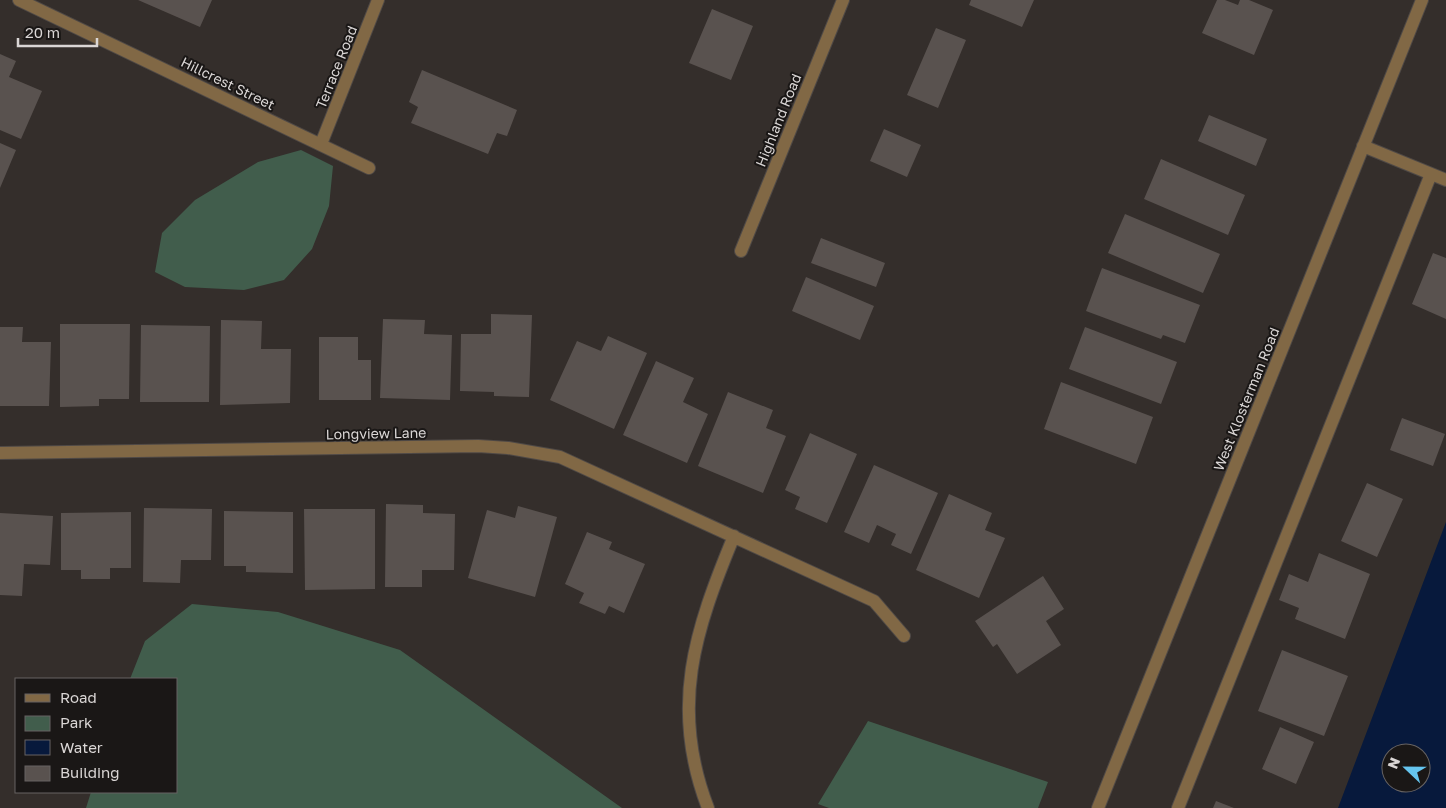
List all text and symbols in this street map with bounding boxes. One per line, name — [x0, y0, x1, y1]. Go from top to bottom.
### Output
scale bar — [18, 15, 96, 47]
text: 20 m — [25, 23, 60, 41]
street label: Terrace Road — [312, 23, 360, 111]
street label: Hillcrest Street — [178, 53, 278, 113]
street label: Highland Road — [752, 71, 804, 169]
street label: West Klosterman Road — [1209, 325, 1283, 473]
street label: Longview Lane — [326, 424, 426, 442]
legend — [15, 678, 178, 793]
text: Road — [60, 688, 97, 706]
text: Park — [60, 713, 93, 731]
text: Water — [60, 738, 103, 756]
north arrow — [1381, 743, 1431, 793]
text: N — [1384, 755, 1403, 771]
text: Building — [60, 763, 120, 781]

